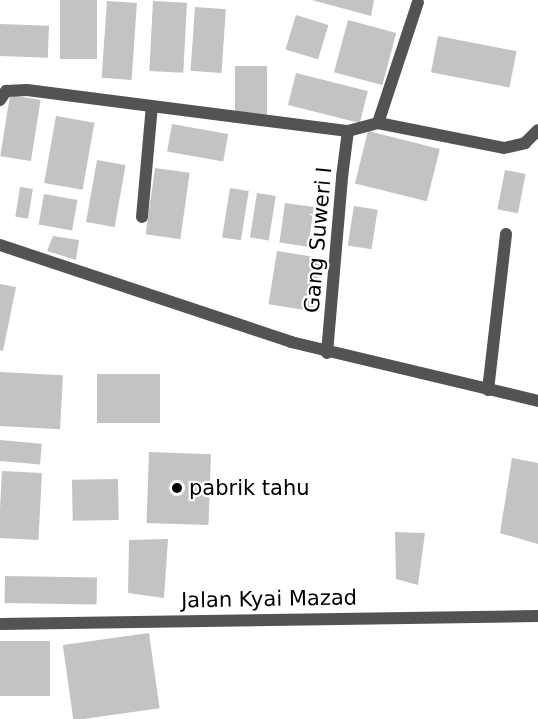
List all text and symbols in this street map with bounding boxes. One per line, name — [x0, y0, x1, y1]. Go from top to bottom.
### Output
street label: Gang Suweri I — [299, 166, 337, 314]
place label: pabrik tahu — [189, 475, 310, 501]
marker: pabrik tahu — [170, 481, 184, 495]
street label: Jalan Kyai Mazad — [181, 585, 357, 613]

